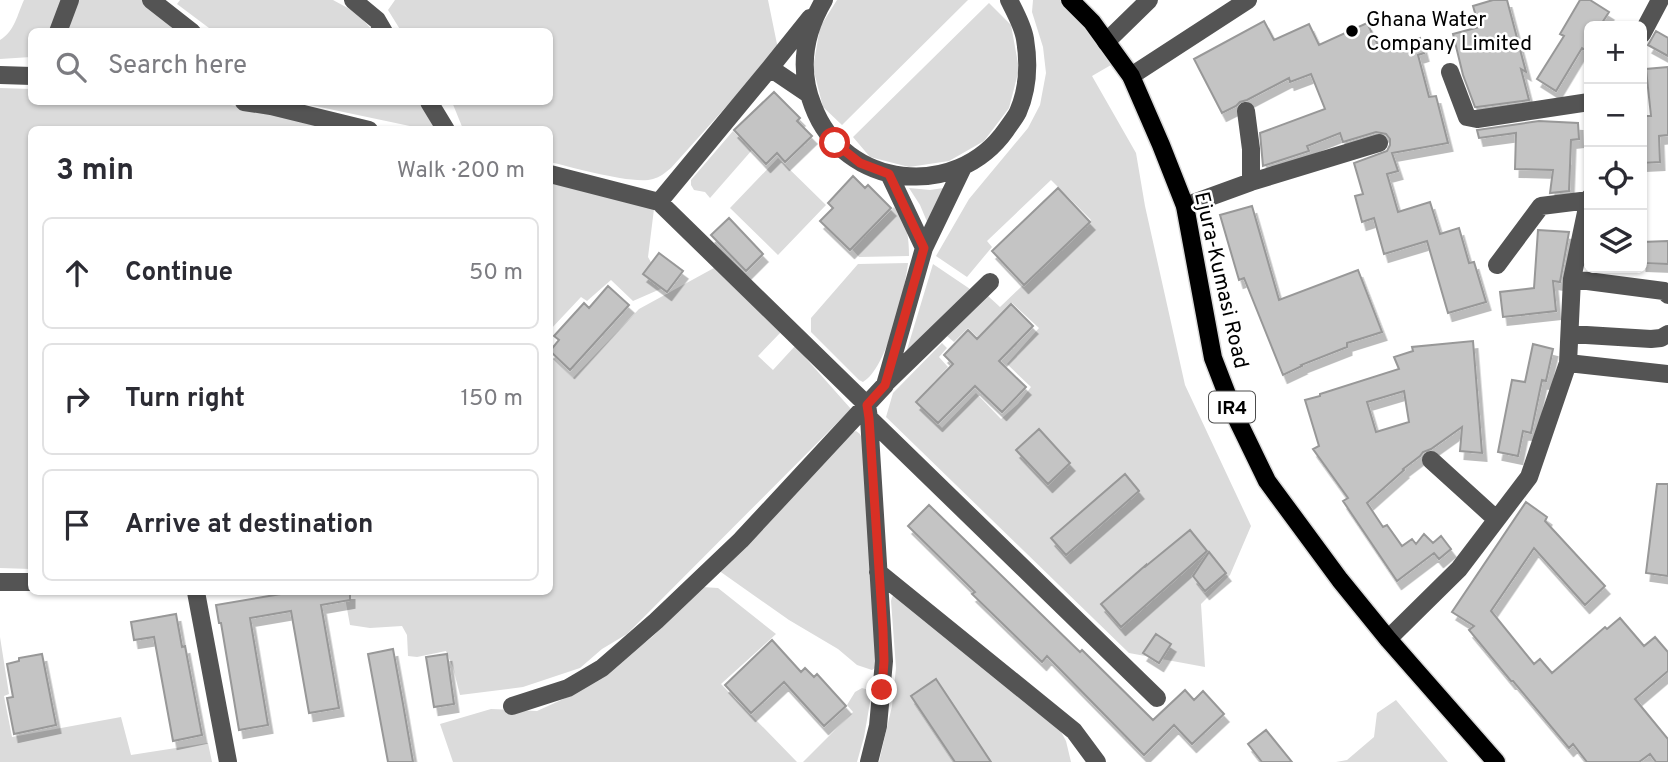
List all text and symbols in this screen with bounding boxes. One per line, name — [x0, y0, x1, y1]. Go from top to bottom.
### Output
place label: Ghana Water Company Limited — [1366, 7, 1532, 58]
map controls — [1584, 21, 1647, 273]
button: + — [1584, 21, 1647, 84]
marker: Ghana Water Company Limited — [1344, 23, 1360, 39]
search box — [28, 28, 553, 105]
icon: search — [52, 48, 90, 86]
text: Search here — [108, 50, 247, 83]
button: − — [1584, 84, 1647, 147]
route start — [819, 127, 850, 158]
button: locate — [1584, 147, 1647, 210]
text: 3 min — [56, 153, 134, 190]
text: Walk · 200 m — [397, 157, 525, 186]
street label: Ejura-Kumasi Road — [1187, 189, 1254, 371]
button: layers — [1584, 210, 1647, 273]
icon: ahead — [58, 254, 96, 292]
text: Continue — [125, 257, 233, 290]
text: 50 m — [469, 259, 523, 288]
icon: right — [58, 380, 96, 418]
text: Turn right — [125, 383, 245, 416]
text: 150 m — [461, 385, 523, 414]
road number: IR4 — [1209, 392, 1255, 422]
icon: arrive — [58, 506, 96, 544]
text: Arrive at destination — [125, 509, 373, 542]
route end — [866, 674, 897, 705]

